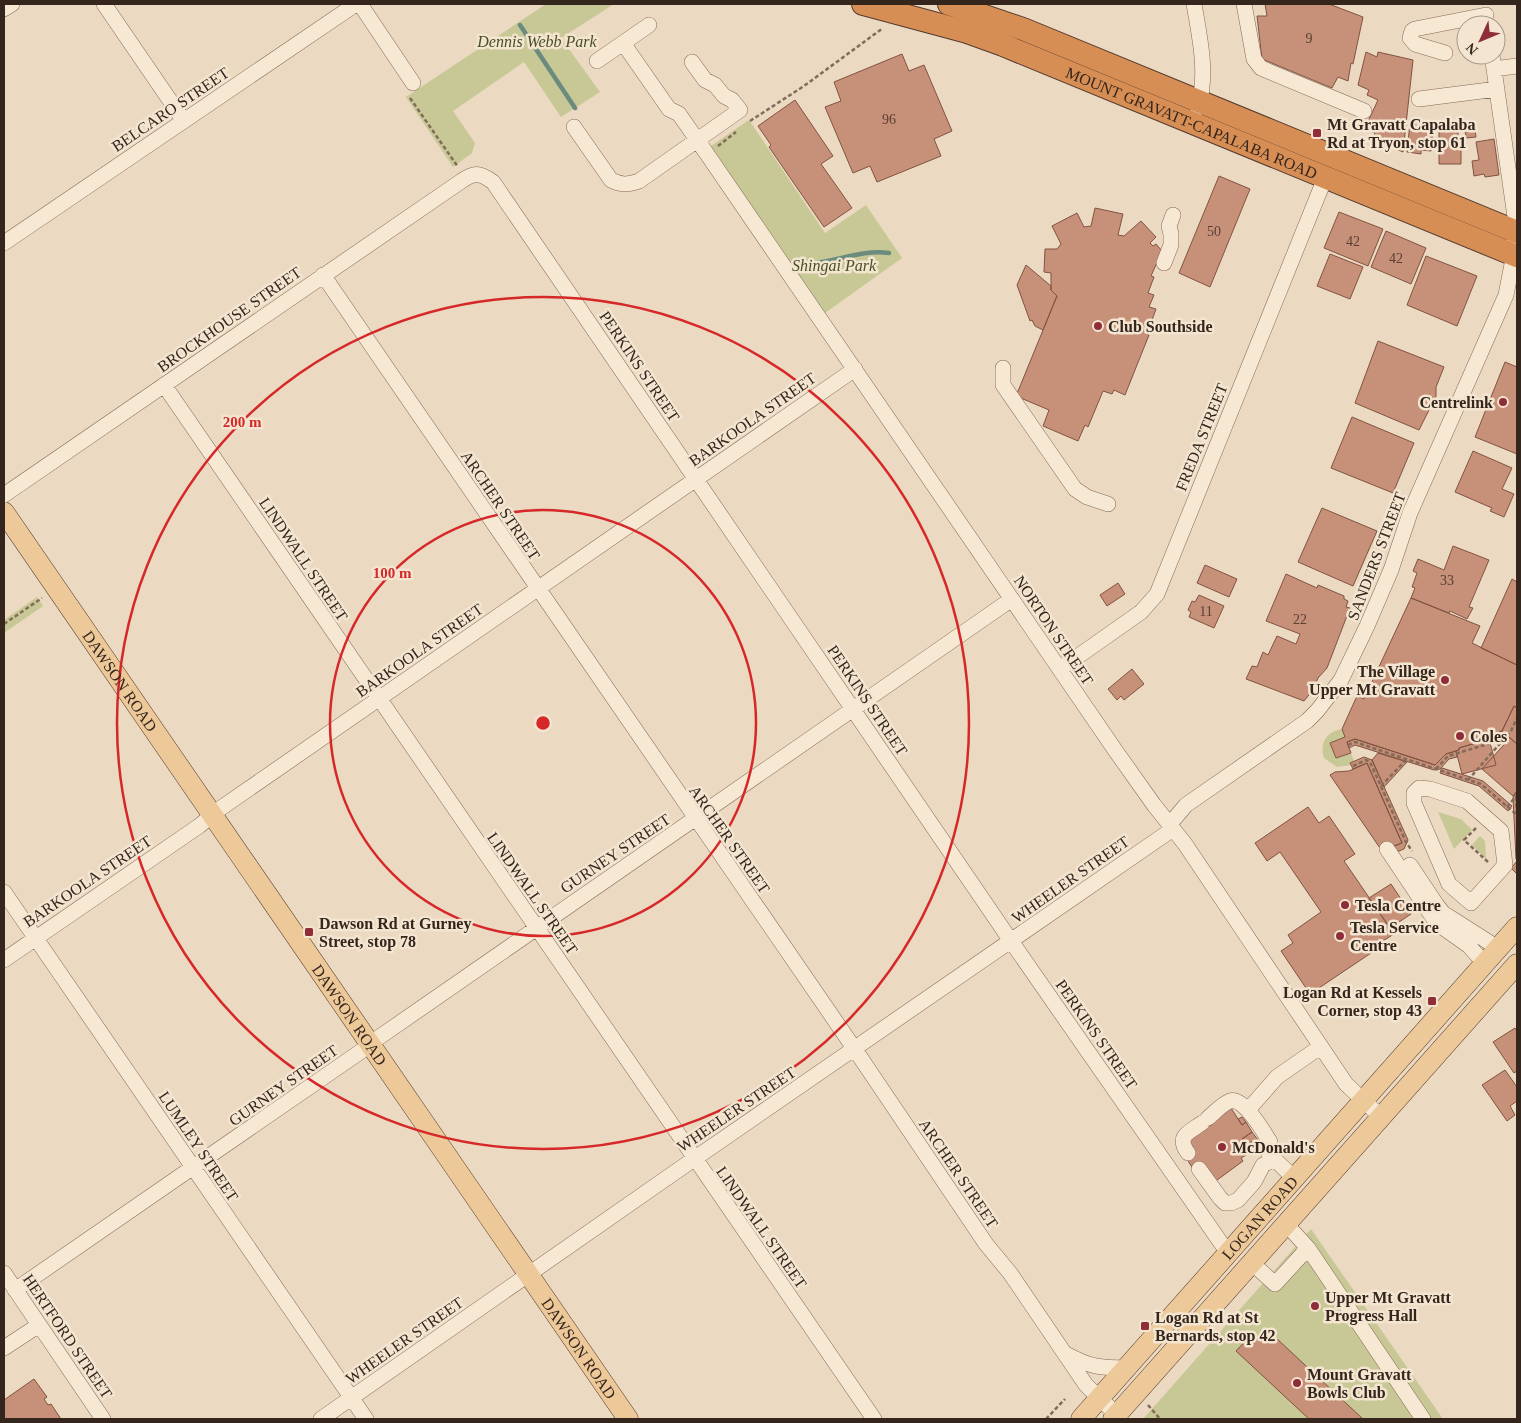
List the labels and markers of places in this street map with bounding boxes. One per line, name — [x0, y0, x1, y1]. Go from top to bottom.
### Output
place label: Mt Gravatt Capalaba Rd at Tryon, stop 61 — [1327, 116, 1475, 152]
marker: Mt Gravatt Capalaba Rd at Tryon, stop 61 — [1311, 127, 1323, 139]
place label: Club Southside — [1108, 318, 1213, 335]
marker: Club Southside — [1092, 320, 1104, 332]
place label: Centrelink — [1420, 394, 1493, 411]
marker: Centrelink — [1497, 396, 1509, 408]
place label: The Village Upper Mt Gravatt — [1309, 663, 1436, 699]
marker: The Village Upper Mt Gravatt — [1439, 674, 1451, 686]
centre of rings — [534, 714, 552, 732]
place label: Coles — [1470, 728, 1507, 745]
marker: Coles — [1454, 730, 1466, 742]
place label: Tesla Centre — [1355, 897, 1441, 914]
marker: Tesla Centre — [1339, 899, 1351, 911]
place label: Dawson Rd at Gurney Street, stop 78 — [319, 915, 471, 951]
place label: Tesla Service Centre — [1350, 919, 1439, 954]
marker: Dawson Rd at Gurney Street, stop 78 — [303, 926, 315, 938]
marker: Tesla Service Centre — [1334, 930, 1346, 942]
place label: Logan Rd at Kessels Corner, stop 43 — [1283, 984, 1422, 1020]
marker: Logan Rd at Kessels Corner, stop 43 — [1426, 995, 1438, 1007]
place label: McDonald's — [1232, 1139, 1315, 1156]
marker: McDonald's — [1216, 1141, 1228, 1153]
place label: Upper Mt Gravatt Progress Hall — [1325, 1289, 1452, 1325]
marker: Upper Mt Gravatt Progress Hall — [1309, 1300, 1321, 1312]
place label: Logan Rd at St Bernards, stop 42 — [1155, 1309, 1275, 1345]
marker: Logan Rd at St Bernards, stop 42 — [1139, 1320, 1151, 1332]
place label: Mount Gravatt Bowls Club — [1307, 1366, 1412, 1401]
marker: Mount Gravatt Bowls Club — [1291, 1377, 1303, 1389]

